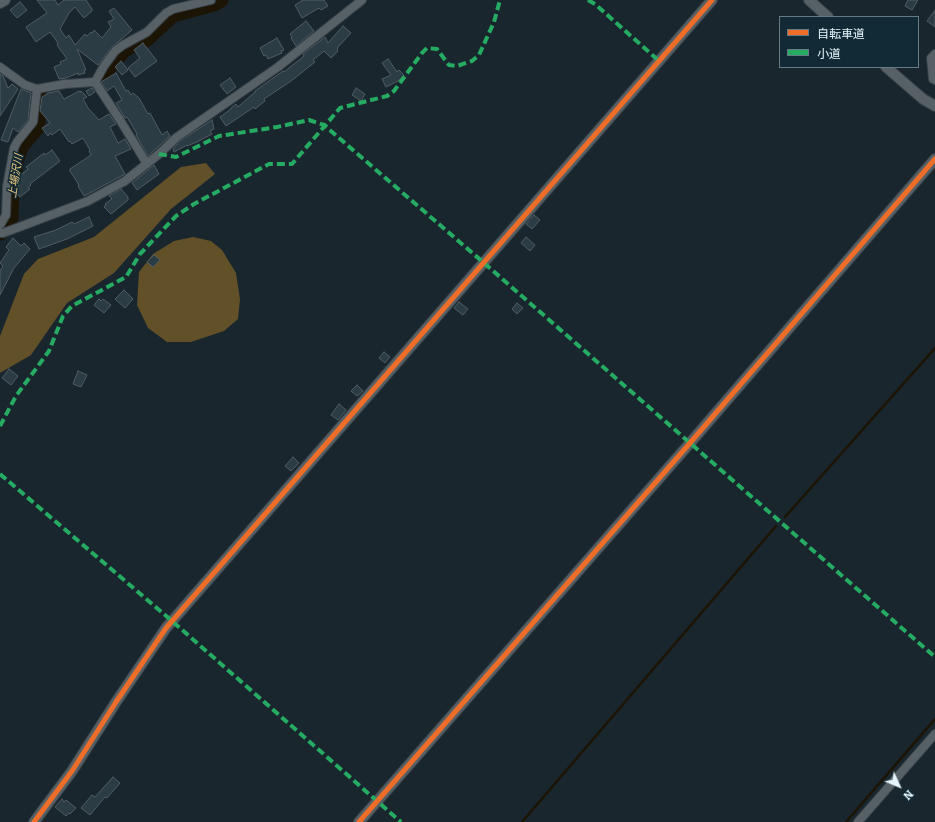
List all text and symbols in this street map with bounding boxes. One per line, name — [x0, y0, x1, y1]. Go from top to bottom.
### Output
legend — [779, 16, 919, 68]
text: 自転車道 — [817, 27, 865, 41]
text: 小道 — [817, 47, 841, 61]
water label: 上場沢川 — [6, 153, 26, 199]
north arrow — [879, 766, 919, 806]
text: N — [900, 787, 916, 802]

